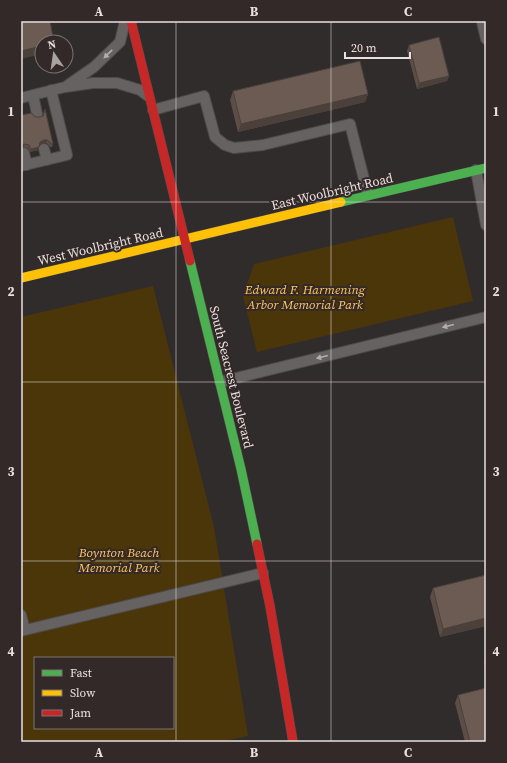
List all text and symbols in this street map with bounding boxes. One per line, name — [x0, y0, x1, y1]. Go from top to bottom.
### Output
text: A — [95, 3, 104, 20]
text: B — [250, 3, 259, 20]
text: C — [404, 3, 412, 20]
north arrow — [34, 34, 74, 74]
scale bar — [345, 34, 410, 60]
text: N — [46, 37, 57, 53]
text: 20 m — [351, 40, 377, 56]
one-way arrow — [103, 49, 113, 59]
text: 1 — [7, 103, 15, 120]
text: 1 — [492, 103, 500, 120]
street label: East Woolbright Road — [270, 169, 395, 214]
street label: West Woolbright Road — [36, 224, 165, 269]
park label: Edward F. Harmening Arbor Memorial Park — [244, 281, 366, 313]
text: 2 — [7, 283, 15, 300]
text: 2 — [492, 283, 500, 300]
street label: South Seacrest Boulevard — [206, 304, 258, 451]
one-way arrow — [442, 324, 454, 330]
one-way arrow — [316, 354, 328, 360]
text: 3 — [7, 463, 15, 480]
text: 3 — [492, 463, 500, 480]
park label: Boynton Beach Memorial Park — [77, 544, 161, 576]
text: 4 — [7, 643, 15, 660]
text: 4 — [492, 643, 500, 660]
legend — [34, 657, 174, 729]
text: Fast — [70, 665, 92, 681]
text: Slow — [70, 685, 96, 701]
text: Jam — [69, 705, 91, 721]
text: A — [95, 744, 104, 761]
text: B — [250, 744, 259, 761]
text: C — [404, 744, 412, 761]

